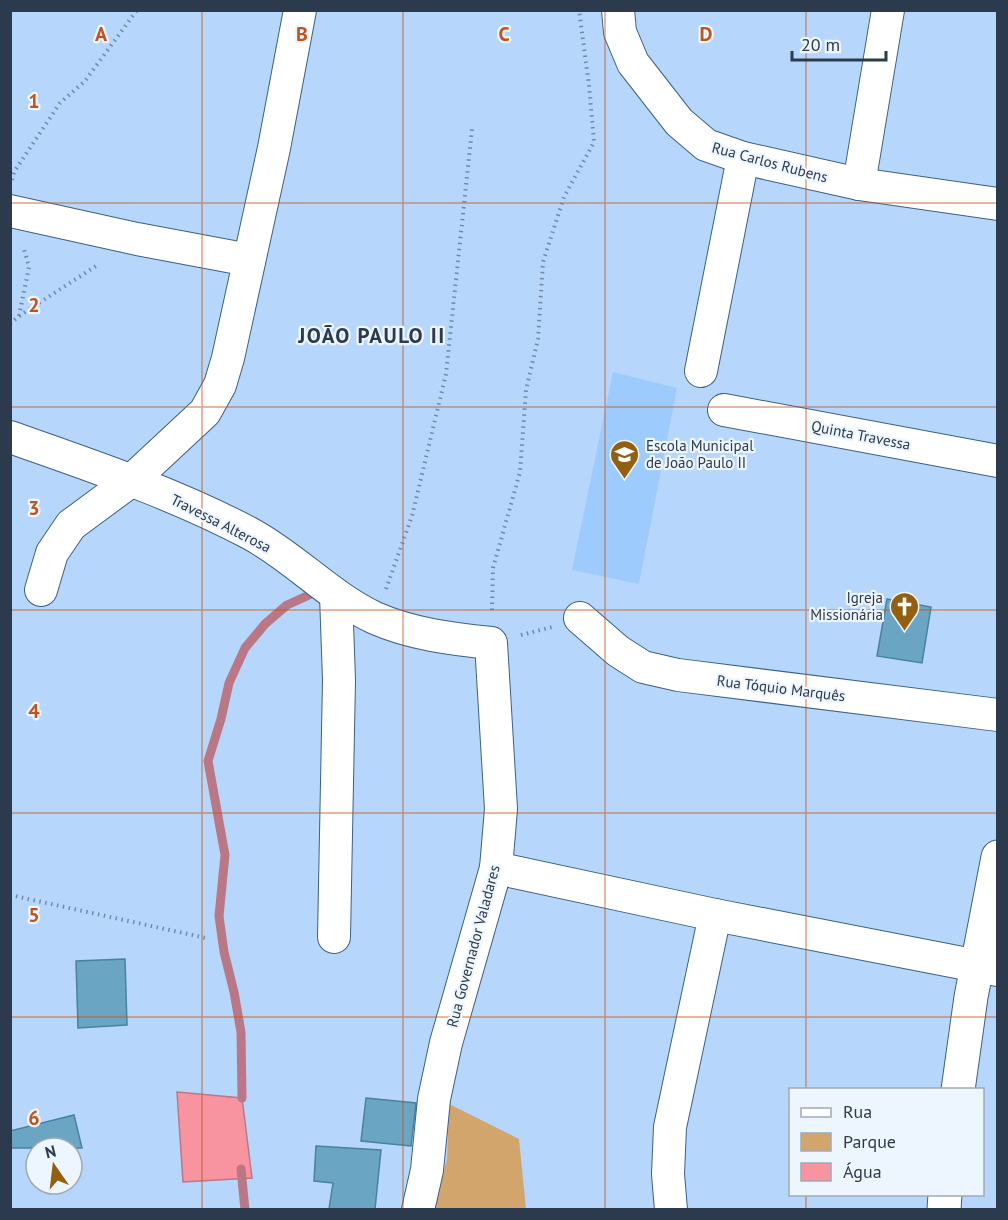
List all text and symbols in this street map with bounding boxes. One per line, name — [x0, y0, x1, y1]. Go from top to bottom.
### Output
text: A — [95, 21, 108, 47]
text: B — [296, 21, 308, 47]
text: C — [498, 21, 510, 47]
text: D — [700, 21, 713, 47]
scale bar — [792, 24, 886, 62]
text: 20 m — [801, 33, 840, 56]
text: 1 — [28, 88, 40, 114]
street label: Rua Carlos Rubens — [710, 137, 830, 187]
text: 2 — [28, 292, 40, 318]
district label: JOÃO PAULO II — [297, 322, 446, 349]
street label: Quinta Travessa — [810, 416, 912, 454]
place label: Escola Municipal de João Paulo II — [646, 436, 754, 472]
school or university icon: Escola Municipal de João Paulo II — [609, 438, 641, 480]
street label: Travessa Alterosa — [168, 490, 274, 556]
text: 3 — [28, 495, 40, 521]
place label: Igreja Missionária — [810, 588, 883, 624]
church icon: Igreja Missionária — [888, 590, 920, 632]
street label: Rua Tóquio Marquês — [716, 671, 846, 705]
text: 4 — [28, 698, 40, 724]
street label: Rua Governador Valadares — [442, 863, 504, 1029]
text: 5 — [28, 902, 40, 928]
legend — [789, 1088, 984, 1196]
text: Rua — [843, 1100, 872, 1123]
text: 6 — [28, 1105, 40, 1131]
text: Parque — [843, 1130, 896, 1153]
north arrow — [24, 1136, 84, 1196]
text: N — [43, 1140, 58, 1162]
text: Água — [843, 1160, 882, 1183]

